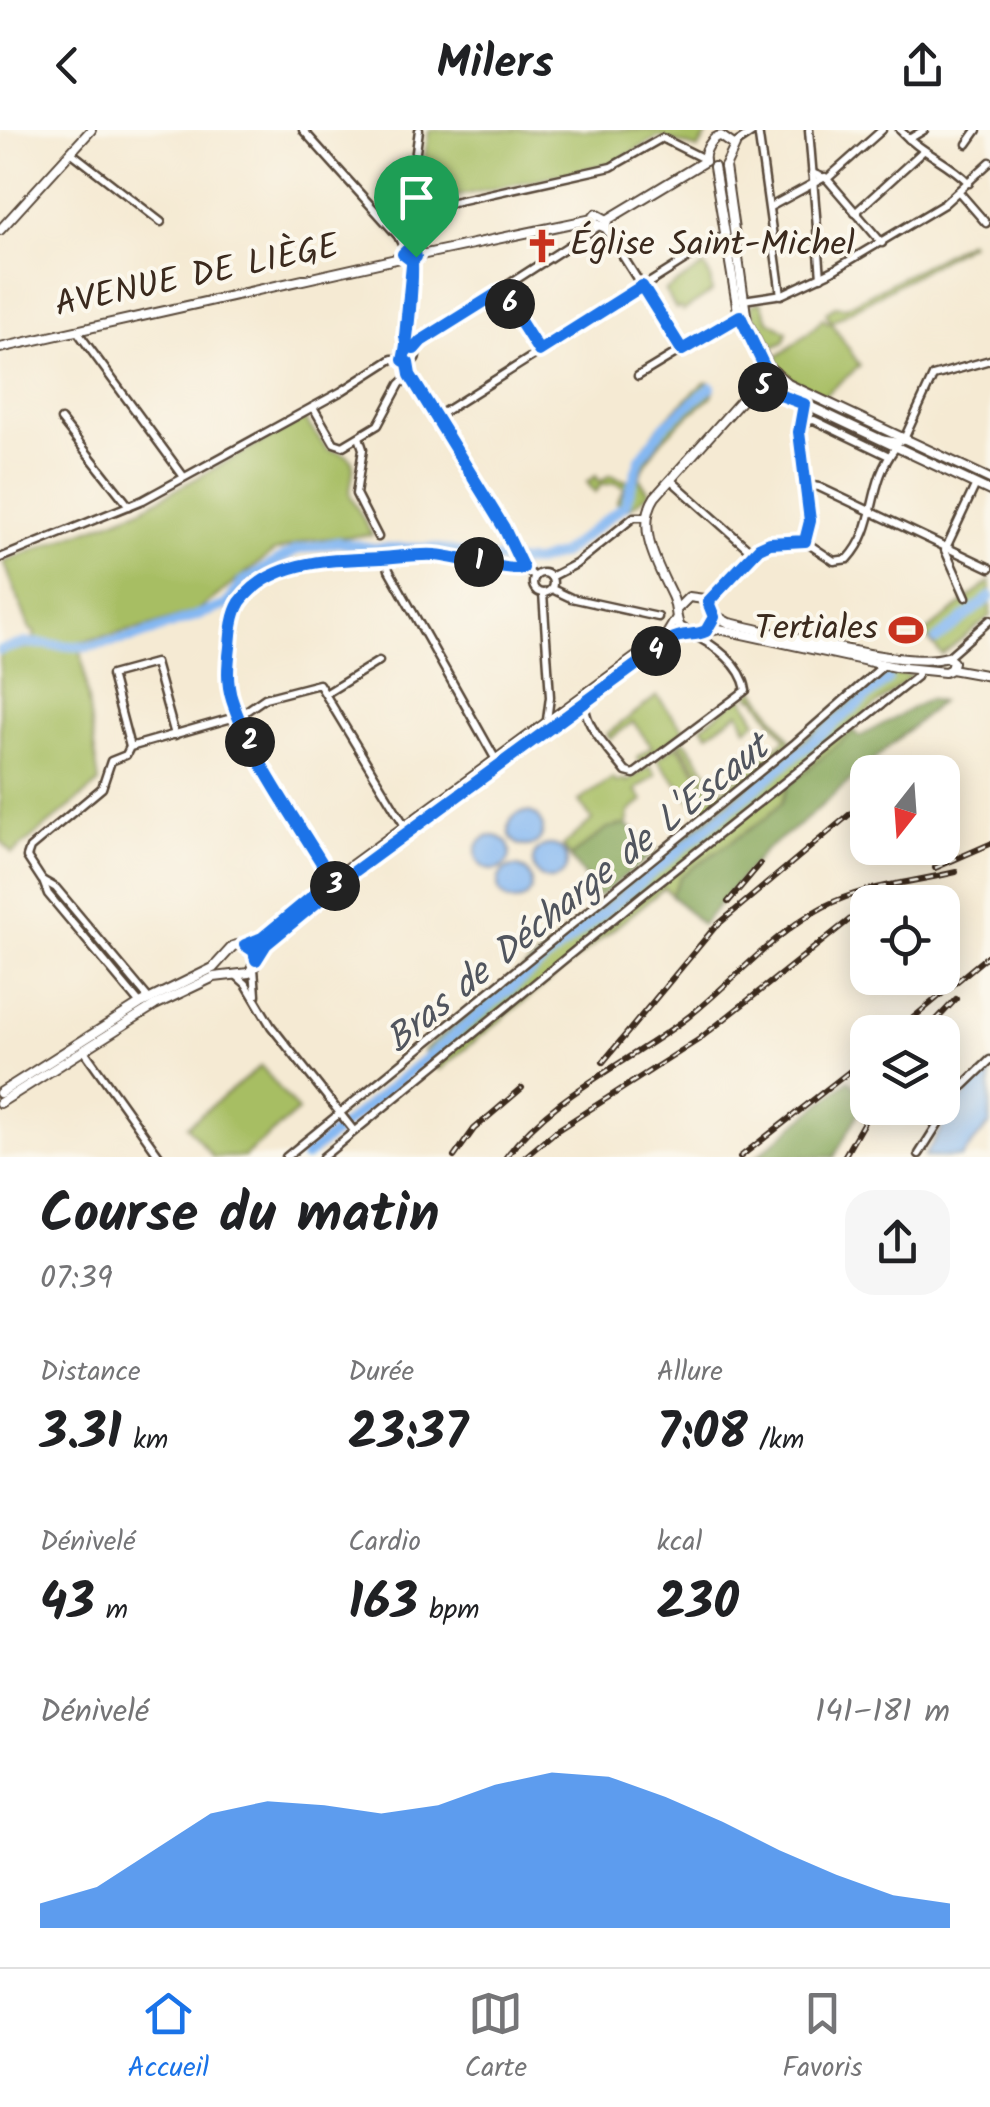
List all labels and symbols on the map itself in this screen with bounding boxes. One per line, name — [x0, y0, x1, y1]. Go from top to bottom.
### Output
pin — [374, 155, 459, 258]
place label: Église Saint-Michel — [570, 218, 855, 274]
street label: AVENUE DE LIÈGE — [50, 219, 346, 334]
church icon: Église Saint-Michel — [523, 227, 561, 265]
pin: 6 — [485, 279, 535, 329]
pin: 5 — [738, 362, 788, 412]
pin: 1 — [454, 537, 504, 587]
place label: Tertiales — [754, 602, 878, 658]
sports icon: Tertiales — [887, 611, 925, 649]
pin: 4 — [631, 626, 681, 676]
pin: 2 — [225, 717, 275, 767]
water label: Bras de Décharge de L'Escaut — [373, 717, 788, 1069]
north arrow — [850, 755, 960, 865]
pin: 3 — [310, 861, 360, 911]

